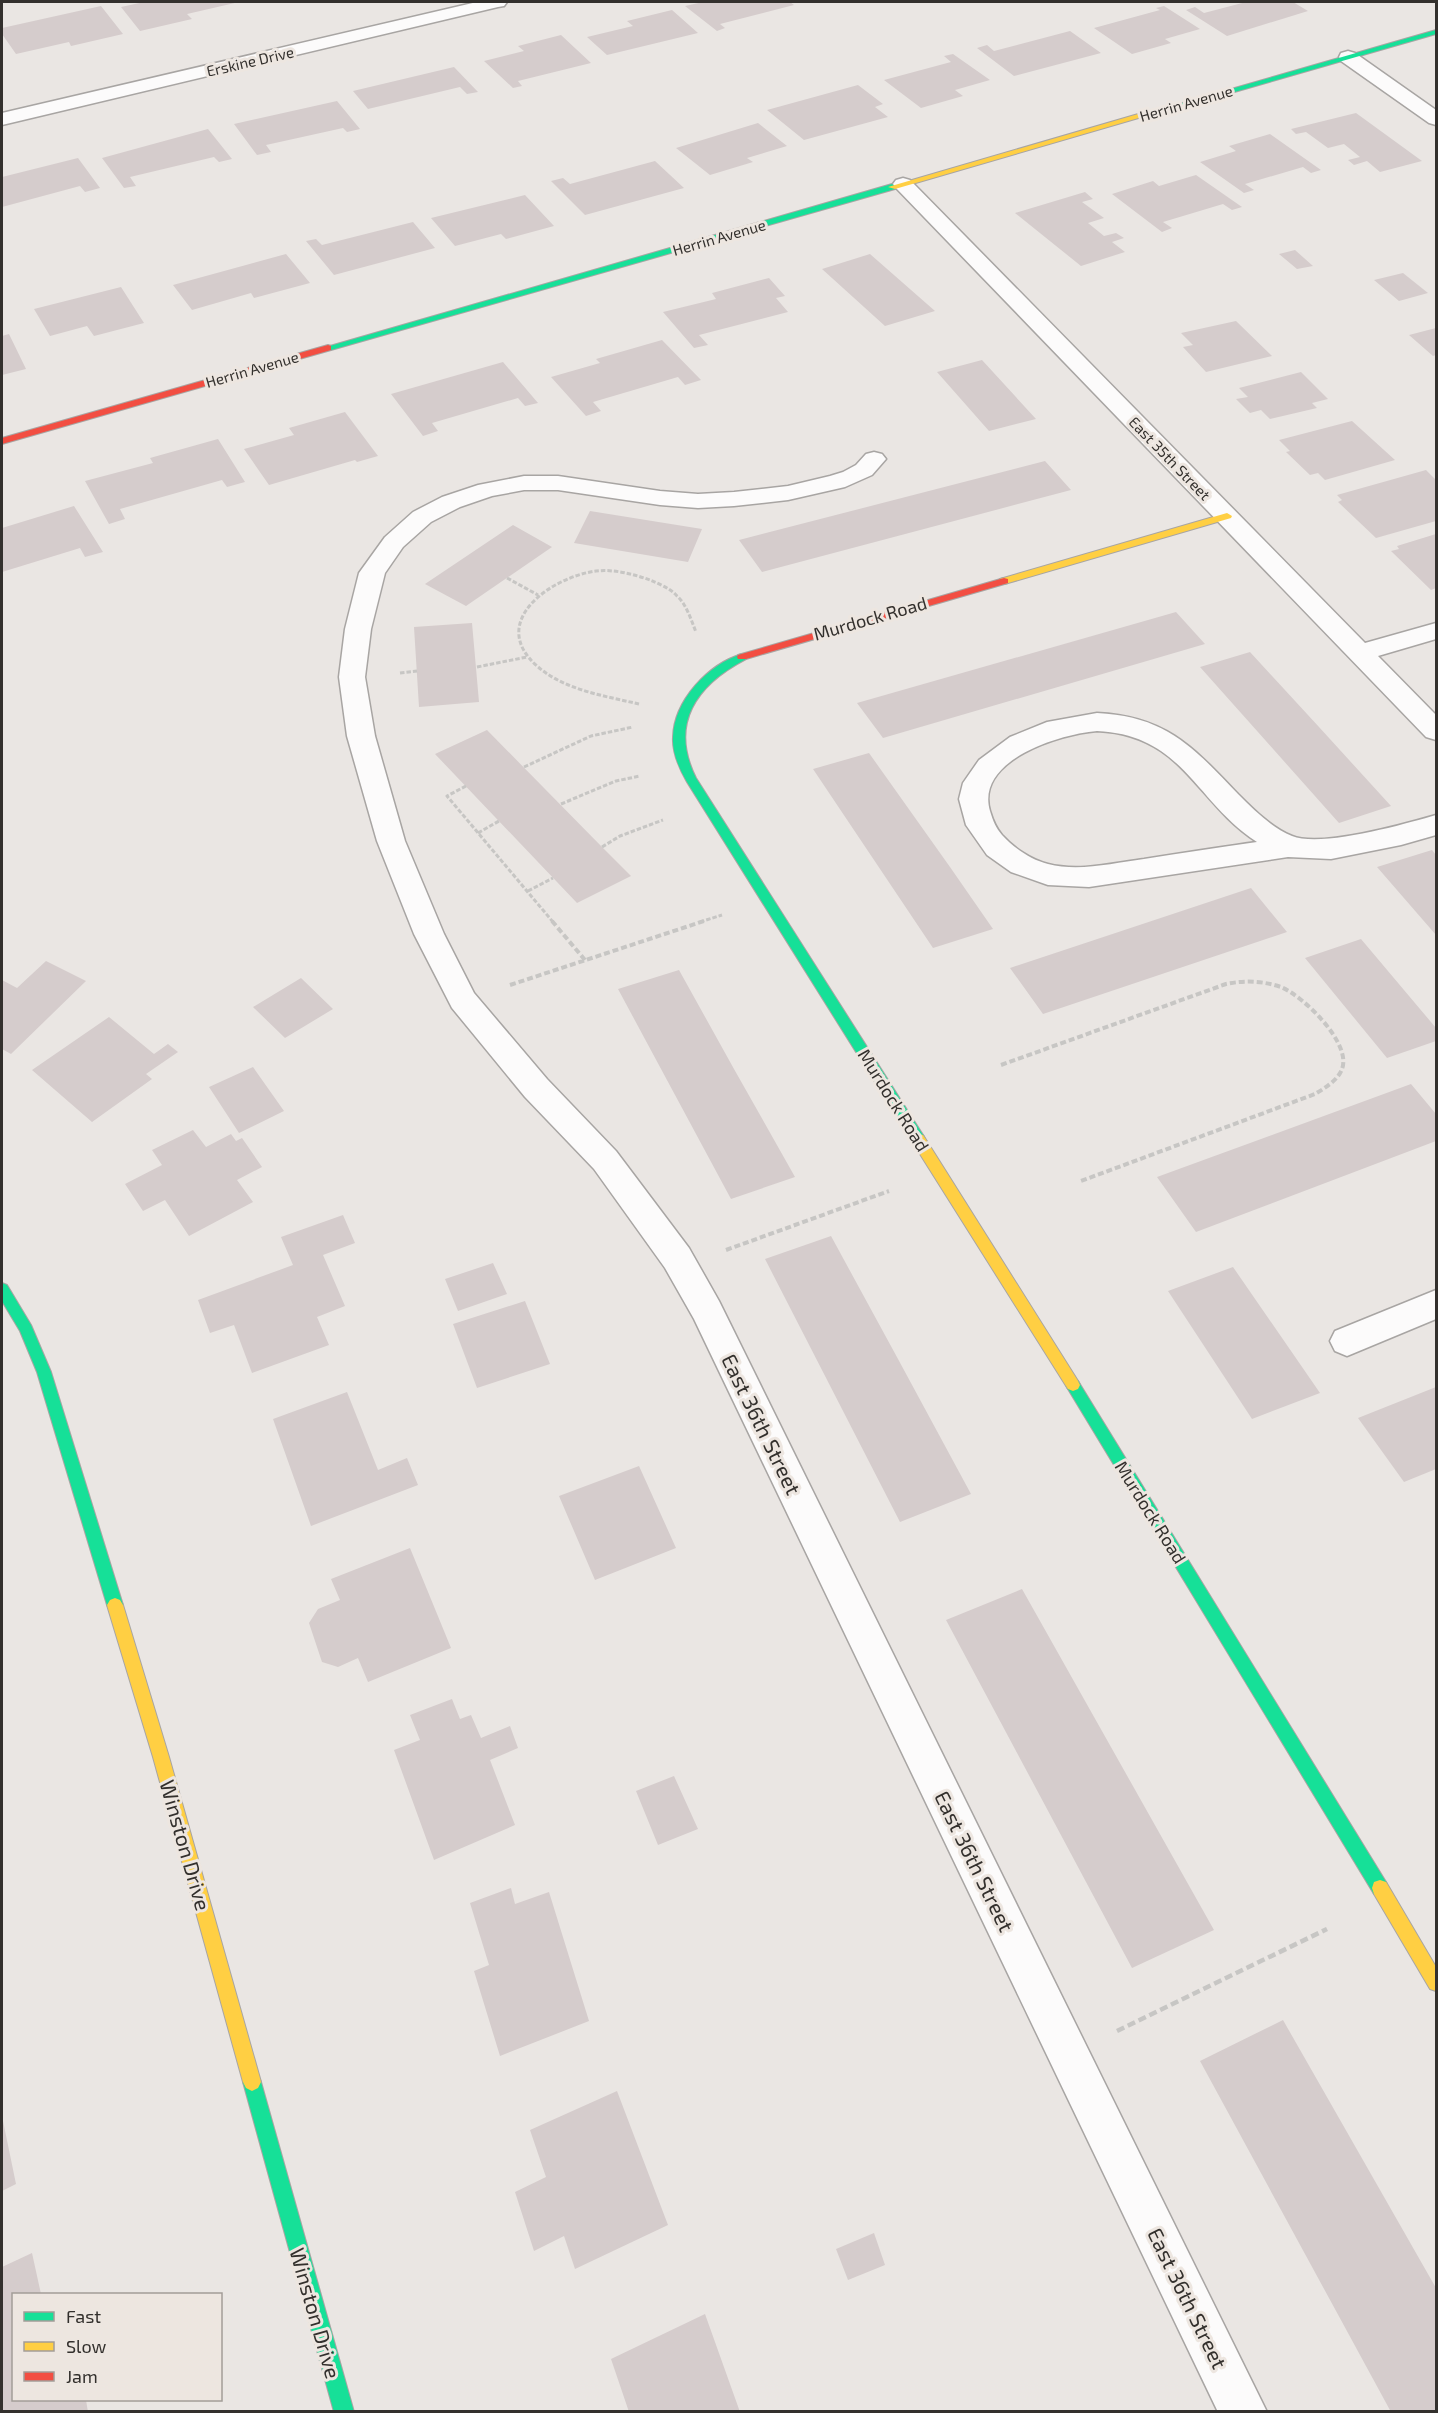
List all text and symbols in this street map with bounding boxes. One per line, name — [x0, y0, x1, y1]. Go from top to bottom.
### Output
street label: Erskine Drive — [205, 42, 295, 80]
street label: Herrin Avenue — [1137, 81, 1235, 125]
street label: Herrin Avenue — [670, 215, 768, 259]
street label: Herrin Avenue — [203, 347, 301, 391]
street label: East 35th Street — [1126, 412, 1215, 504]
street label: Murdock Road — [811, 591, 929, 645]
street label: Murdock Road — [854, 1045, 934, 1155]
street label: East 36th Street — [717, 1350, 807, 1498]
street label: Murdock Road — [1111, 1457, 1191, 1567]
street label: Winston Drive — [155, 1777, 217, 1913]
street label: East 36th Street — [930, 1787, 1020, 1935]
street label: East 36th Street — [1143, 2224, 1233, 2372]
street label: Winston Drive — [285, 2245, 347, 2381]
legend — [12, 2293, 222, 2401]
text: Fast — [66, 2305, 101, 2327]
text: Slow — [66, 2335, 107, 2357]
text: Jam — [66, 2365, 98, 2387]

